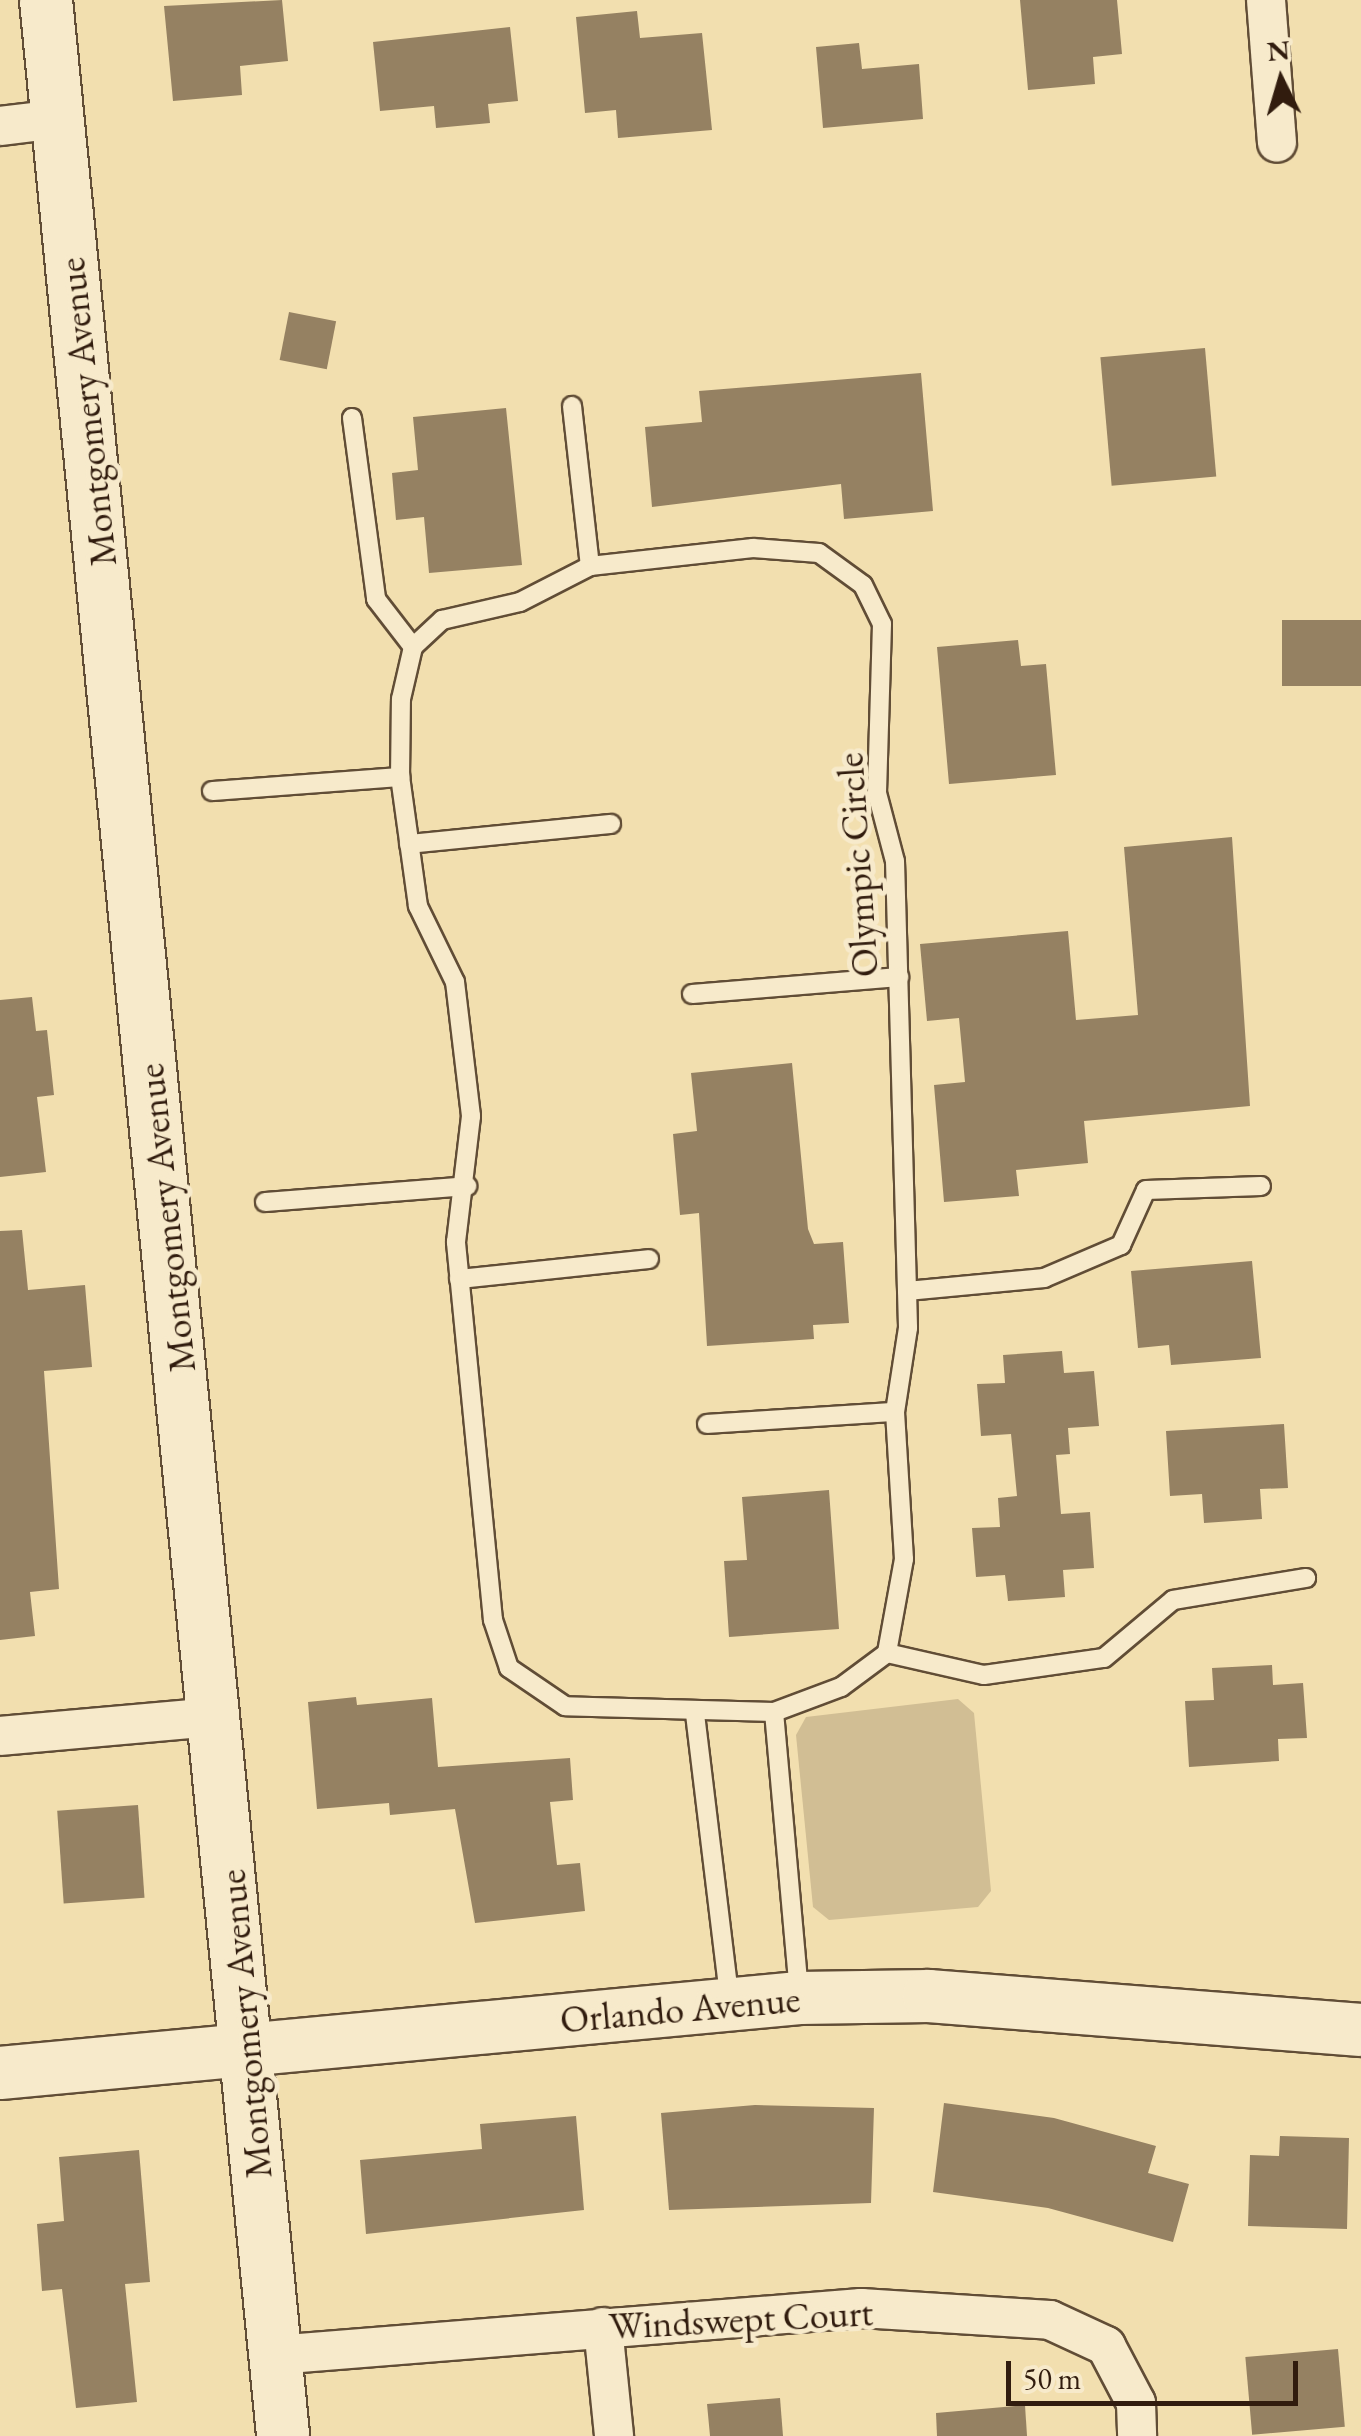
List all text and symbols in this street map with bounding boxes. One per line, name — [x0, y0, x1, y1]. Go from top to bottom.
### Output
north arrow — [1231, 30, 1331, 130]
text: N — [1266, 31, 1291, 69]
street label: Montgomery Avenue — [48, 255, 126, 569]
street label: Olympic Circle — [826, 751, 888, 979]
street label: Montgomery Avenue — [127, 1061, 205, 1375]
street label: Montgomery Avenue — [209, 1868, 281, 2180]
street label: Orlando Avenue — [558, 1976, 802, 2042]
street label: Windswept Court — [608, 2289, 874, 2349]
scale bar — [1011, 2341, 1304, 2403]
text: 50 m — [1023, 2359, 1081, 2398]

